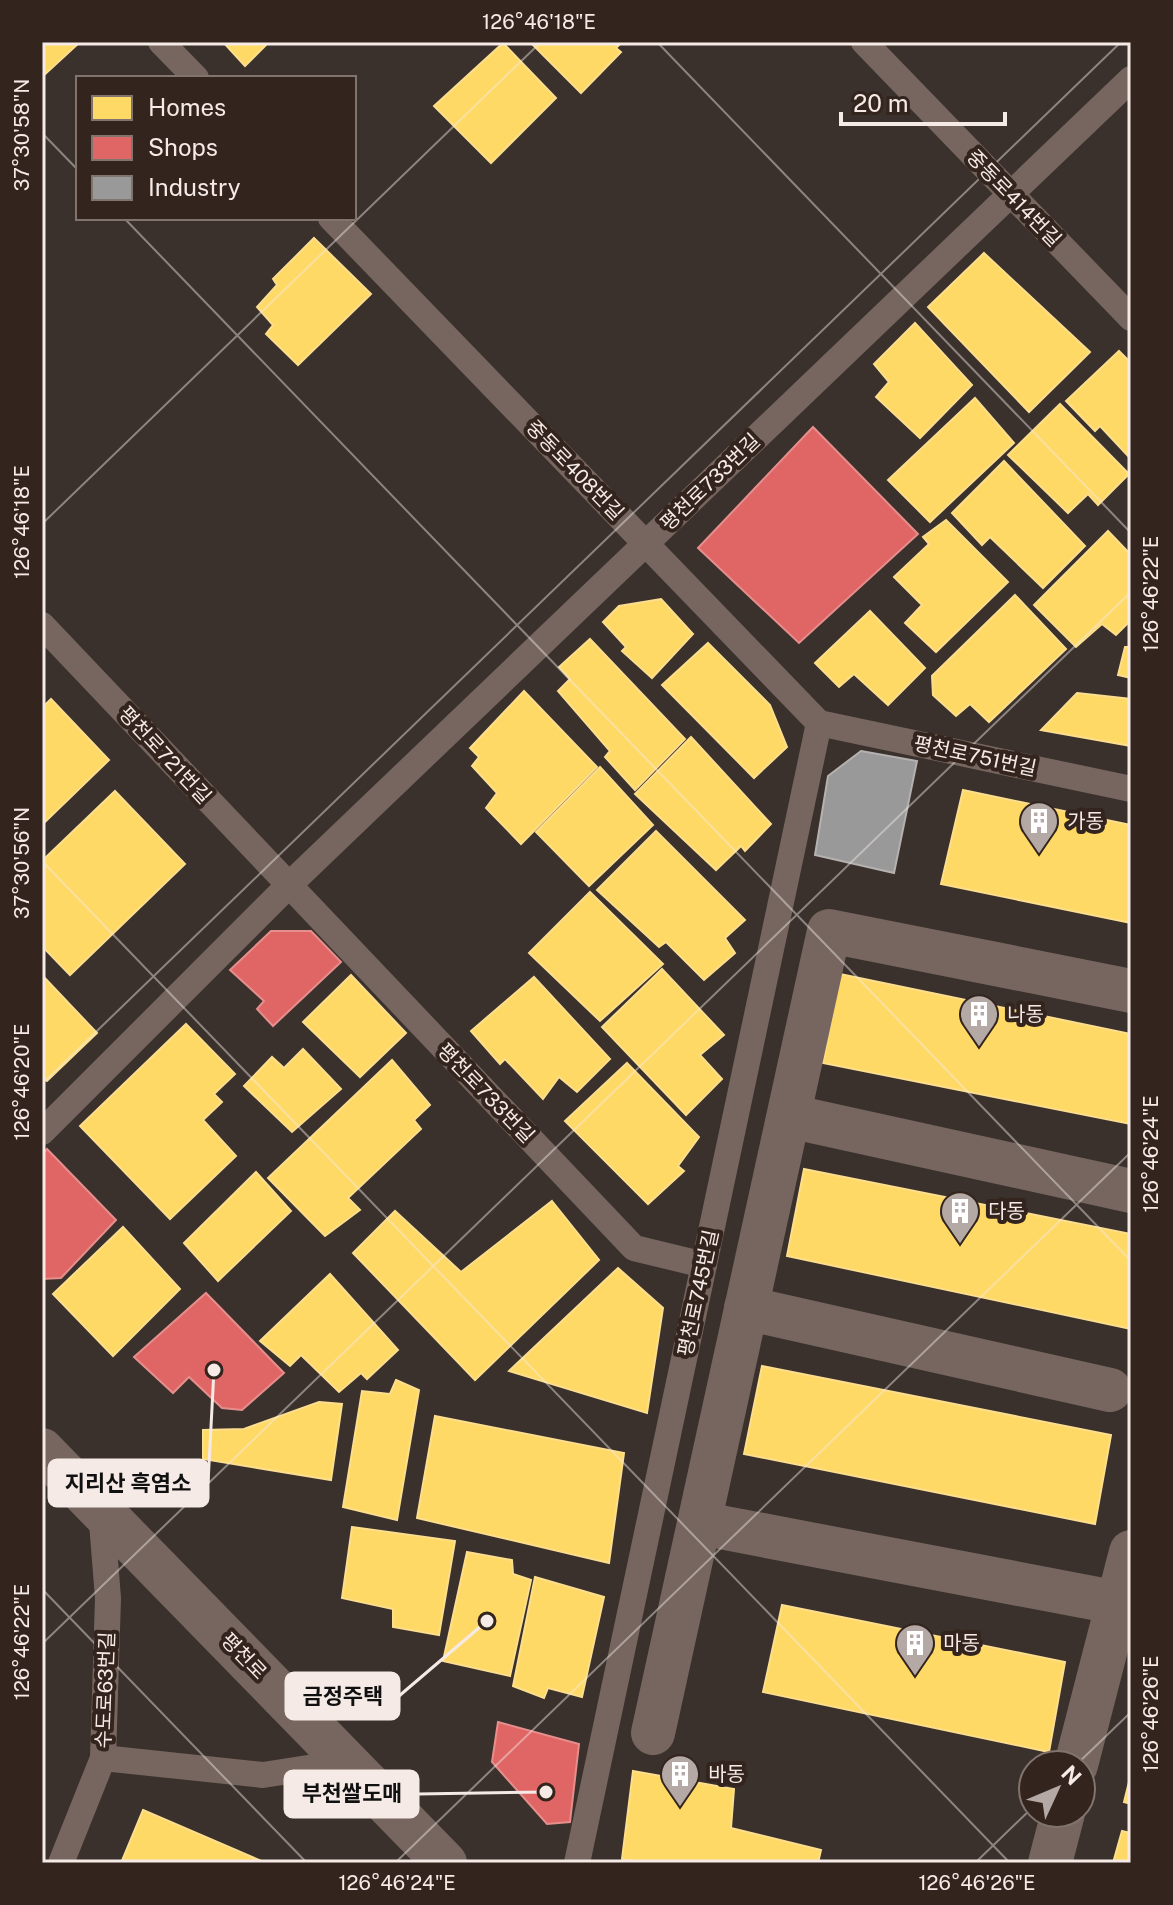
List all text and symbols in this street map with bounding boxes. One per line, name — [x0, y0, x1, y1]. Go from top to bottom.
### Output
text: 126°46'18"E — [482, 10, 596, 34]
legend — [76, 76, 356, 220]
scale bar — [841, 76, 1005, 126]
text: 37°30'58"N — [10, 79, 34, 191]
text: 20 m — [853, 89, 909, 117]
text: Homes — [148, 93, 226, 121]
text: Shops — [148, 133, 218, 161]
street label: 중동로414번길 — [962, 145, 1066, 251]
text: Industry — [148, 173, 241, 201]
street label: 중동로408번길 — [521, 415, 629, 525]
street label: 평천로733번길 — [655, 429, 765, 535]
text: 126°46'18"E — [10, 465, 34, 579]
text: 126°46'22"E — [1139, 536, 1163, 652]
street label: 평천로721번길 — [114, 701, 216, 809]
street label: 평천로751번길 — [911, 731, 1039, 781]
building icon: 가동 — [1018, 800, 1060, 855]
text: 37°30'56"N — [10, 807, 34, 919]
place label: 가동 — [1067, 809, 1104, 833]
building icon: 나동 — [958, 993, 1000, 1048]
place label: 나동 — [1007, 1002, 1044, 1026]
text: 126°46'20"E — [10, 1024, 34, 1140]
street label: 평천로733번길 — [433, 1038, 539, 1148]
text: 126°46'24"E — [1139, 1095, 1163, 1213]
building icon: 다동 — [939, 1190, 981, 1245]
place label: 다동 — [988, 1199, 1025, 1223]
street label: 평천로745번길 — [673, 1228, 723, 1358]
callout: 지리산 흑염소 — [49, 1460, 208, 1506]
text: 지리산 흑염소 — [65, 1470, 191, 1496]
text: 126°46'22"E — [10, 1584, 34, 1700]
building icon: 마동 — [894, 1622, 936, 1677]
street label: 평천로 — [216, 1628, 272, 1684]
street label: 수도로63번길 — [91, 1631, 119, 1749]
place label: 마동 — [943, 1631, 980, 1655]
text: 126°46'26"E — [1139, 1655, 1163, 1773]
callout: 금정주택 — [286, 1673, 399, 1719]
text: 금정주택 — [303, 1683, 383, 1709]
north arrow — [1017, 1749, 1097, 1829]
building icon: 바동 — [659, 1753, 701, 1808]
text: N — [1056, 1760, 1087, 1790]
place label: 바동 — [708, 1762, 745, 1786]
callout: 부천쌀도매 — [285, 1771, 418, 1817]
text: 부천쌀도매 — [301, 1780, 403, 1806]
text: 126°46'24"E — [338, 1871, 456, 1895]
text: 126°46'26"E — [918, 1871, 1036, 1895]

